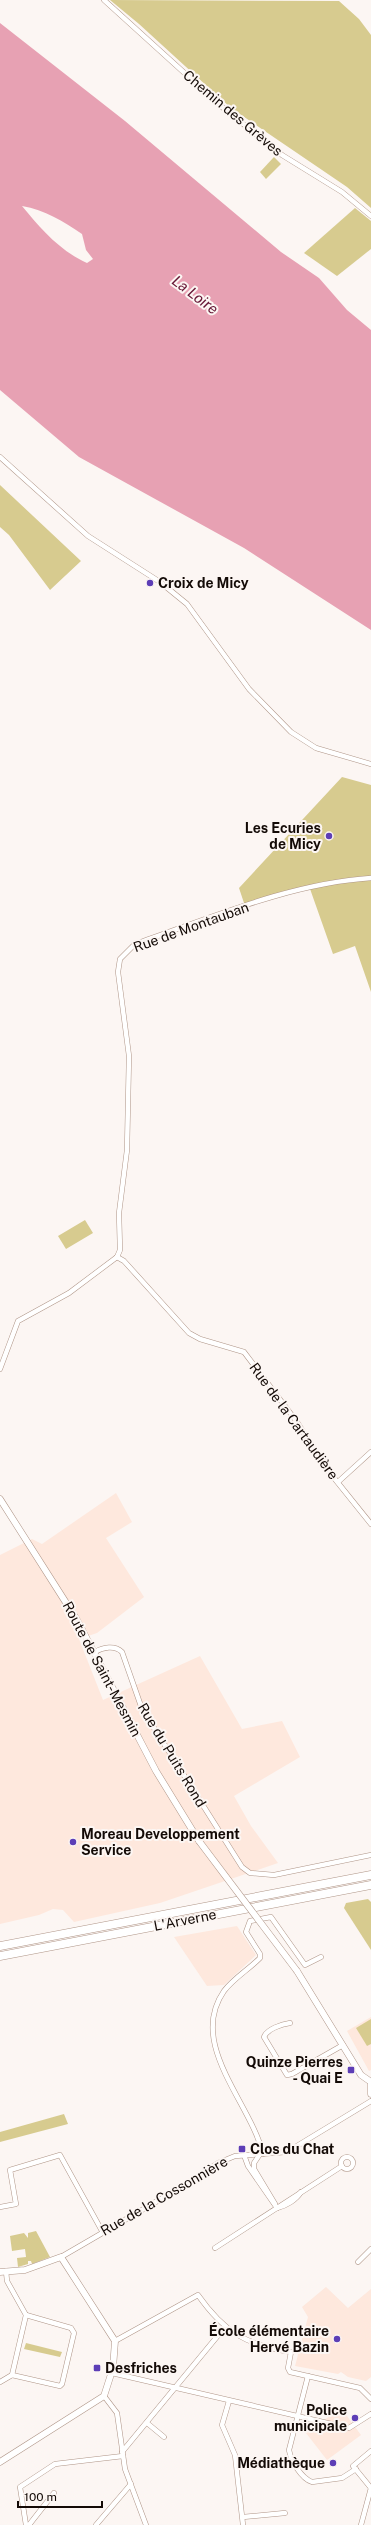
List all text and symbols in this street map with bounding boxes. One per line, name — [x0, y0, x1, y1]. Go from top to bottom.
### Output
street label: Chemin des Grèves — [180, 67, 286, 159]
water label: La Loire — [169, 272, 222, 317]
place label: Croix de Micy — [158, 575, 249, 591]
marker: Croix de Micy — [145, 578, 155, 588]
place label: Les Ecuries de Micy — [245, 820, 321, 852]
marker: Les Ecuries de Micy — [324, 831, 334, 841]
street label: Rue de Montauban — [131, 899, 251, 955]
street label: Rue de la Cartaudière — [246, 1360, 342, 1483]
street label: Route de Saint-Mesmin — [59, 1599, 145, 1739]
street label: Rue du Puits Rond — [135, 1700, 209, 1810]
place label: Moreau Developpement Service — [81, 1826, 240, 1858]
marker: Moreau Developpement Service — [68, 1837, 78, 1847]
street label: L'Arverne — [152, 1906, 218, 1934]
place label: Quinze Pierres - Quai E — [246, 2054, 343, 2086]
marker: Quinze Pierres - Quai E — [346, 2065, 356, 2075]
place label: Clos du Chat — [250, 2141, 335, 2157]
marker: Clos du Chat — [237, 2144, 247, 2154]
street label: Rue de la Cossonnière — [98, 2153, 230, 2239]
place label: École élémentaire Hervé Bazin — [209, 2322, 329, 2355]
marker: École élémentaire Hervé Bazin — [332, 2334, 342, 2344]
place label: Desfriches — [105, 2360, 177, 2376]
marker: Desfriches — [92, 2363, 102, 2373]
place label: Police municipale — [274, 2402, 347, 2434]
marker: Police municipale — [350, 2413, 360, 2423]
place label: Médiathèque — [237, 2455, 325, 2471]
marker: Médiathèque — [328, 2458, 338, 2468]
scale bar — [18, 2483, 102, 2509]
text: 100 m — [24, 2490, 57, 2504]

